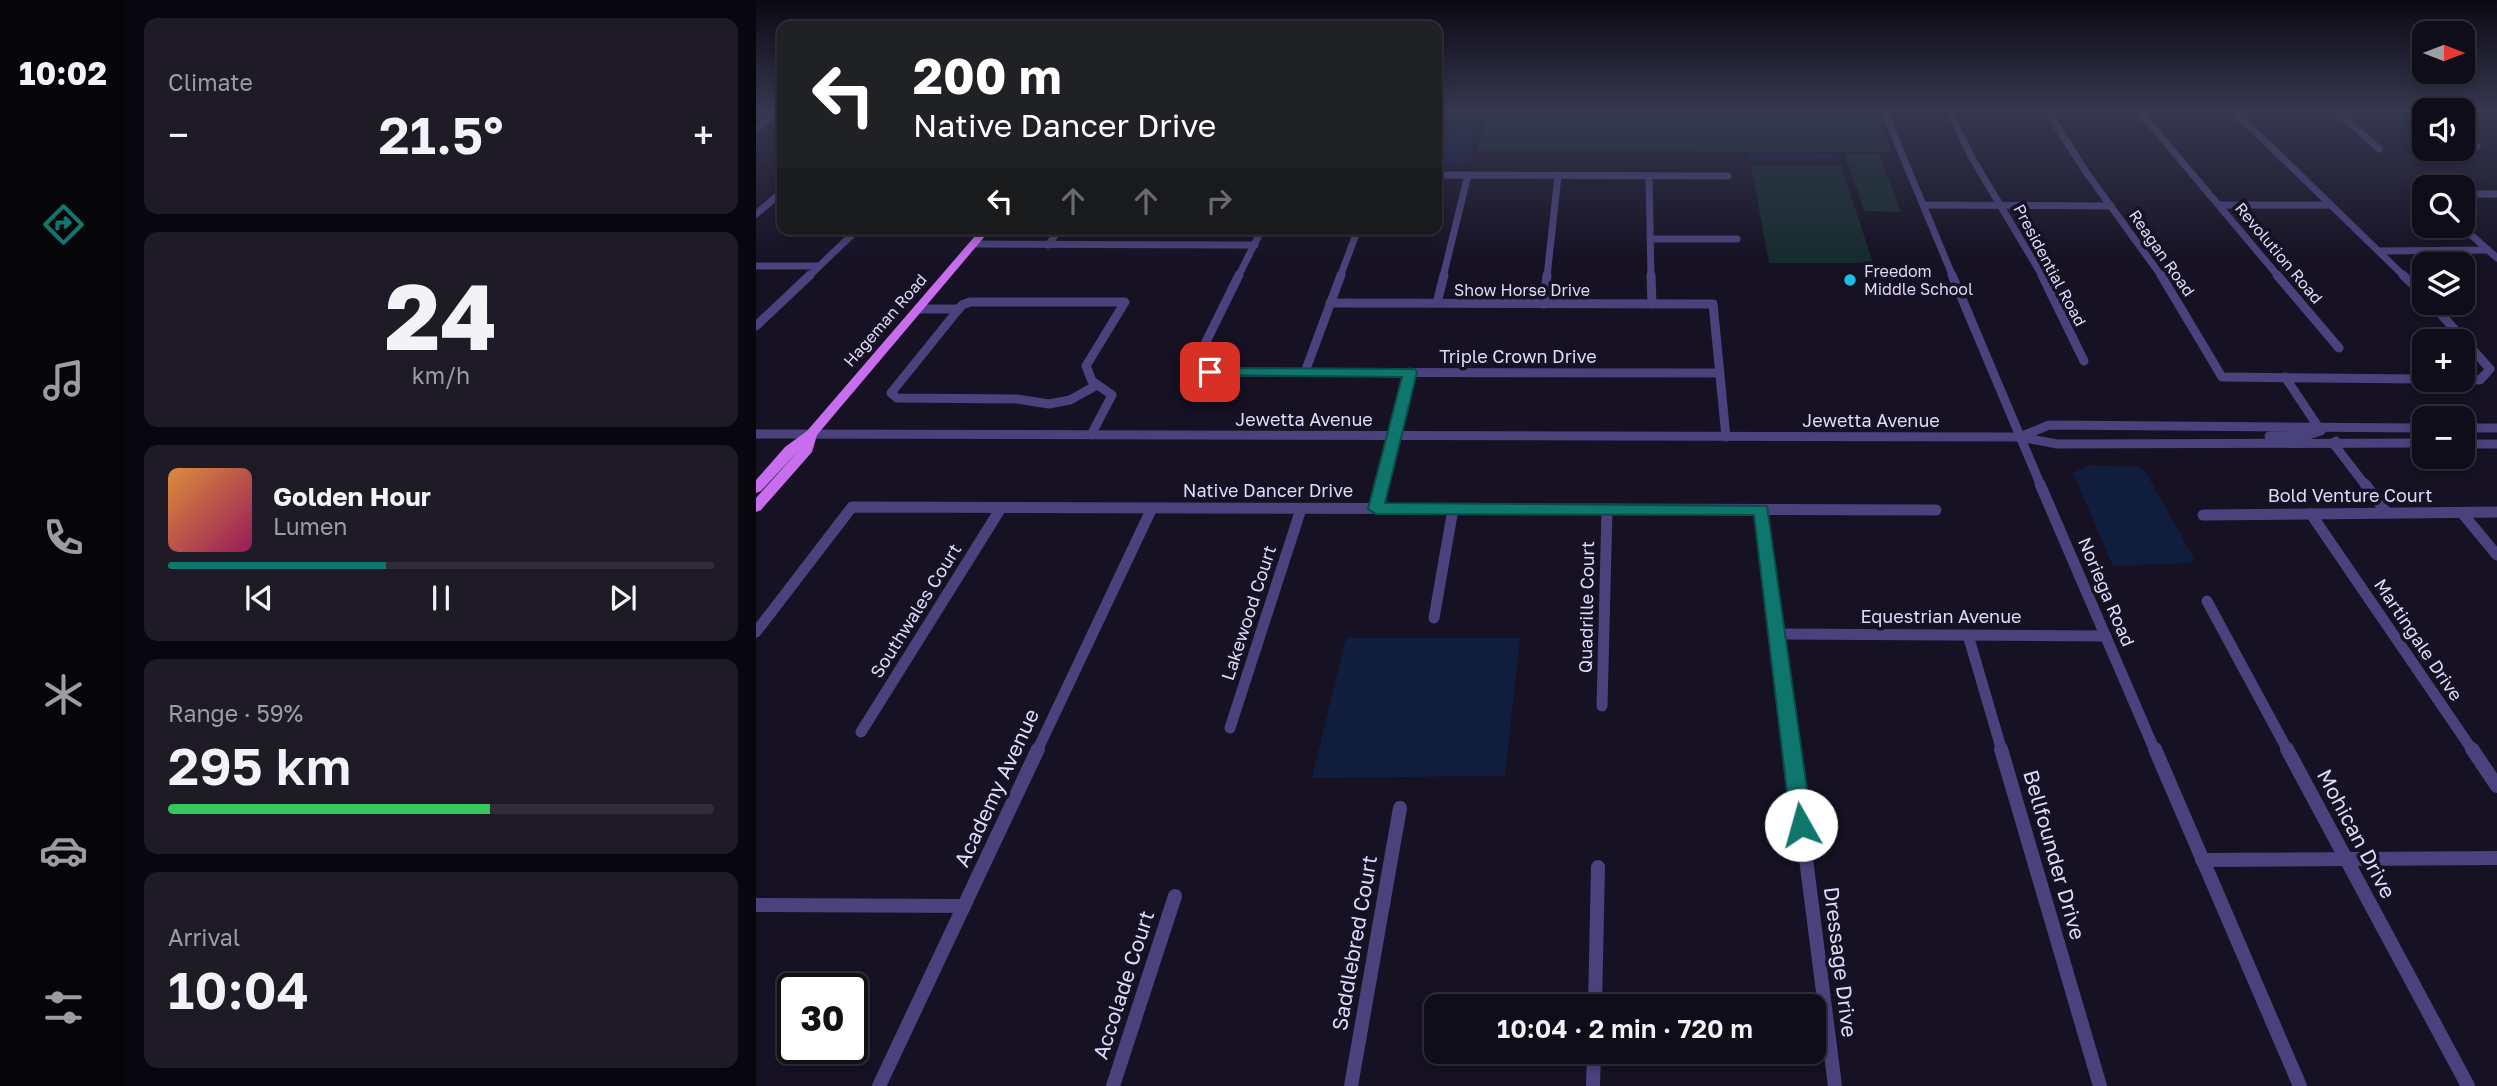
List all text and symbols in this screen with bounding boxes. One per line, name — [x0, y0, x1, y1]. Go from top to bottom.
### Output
north arrow — [2412, 21, 2474, 84]
map controls — [2412, 21, 2475, 469]
text: 200 m — [913, 46, 1062, 105]
icon: left — [798, 49, 889, 140]
text: 10:02 — [19, 54, 107, 92]
text: Climate — [168, 68, 253, 96]
button: sound — [2412, 98, 2475, 161]
text: 21.5° — [379, 103, 503, 165]
text: Native Dancer Drive — [913, 106, 1216, 144]
text: − — [168, 112, 189, 157]
text: + — [693, 112, 714, 157]
button: search — [2412, 175, 2475, 238]
icon: left — [981, 182, 1019, 220]
icon: ahead — [1054, 182, 1092, 220]
icon: ahead — [1127, 182, 1165, 220]
icon: right — [1200, 182, 1238, 220]
street label: Revolution Road — [2231, 198, 2327, 308]
icon: directions — [39, 200, 88, 249]
street label: Presidential Road — [2009, 200, 2091, 330]
street label: Reagan Road — [2125, 206, 2199, 300]
button: layers — [2412, 252, 2475, 315]
text: 24 — [385, 261, 497, 370]
place label: Freedom Middle School — [1864, 261, 1973, 299]
street label: Hageman Road — [839, 269, 931, 371]
marker: Freedom Middle School — [1842, 272, 1858, 288]
street label: Show Horse Drive — [1454, 280, 1590, 300]
button: + — [2412, 329, 2475, 392]
pin — [1180, 342, 1240, 402]
street label: Triple Crown Drive — [1439, 345, 1597, 367]
icon: arrive — [1191, 353, 1229, 391]
icon: music — [39, 356, 88, 405]
text: km/h — [412, 361, 470, 389]
button: − — [2412, 406, 2475, 469]
street label: Jewetta Avenue — [1235, 408, 1373, 430]
street label: Jewetta Avenue — [1802, 409, 1940, 431]
street label: Native Dancer Drive — [1183, 479, 1353, 501]
text: Golden Hour — [273, 481, 431, 512]
street label: Bold Venture Court — [2268, 484, 2432, 506]
text: Lumen — [273, 512, 347, 540]
icon: phone — [39, 513, 88, 562]
street label: Noriega Road — [2074, 534, 2140, 650]
street label: Southwales Court — [865, 539, 965, 682]
street label: Quadrille Court — [1574, 541, 1598, 673]
street label: Lakewood Court — [1216, 542, 1280, 683]
street label: Martingale Drive — [2370, 574, 2468, 705]
icon: previous — [240, 579, 278, 617]
icon: pause — [422, 579, 460, 617]
icon: next — [604, 579, 642, 617]
street label: Equestrian Avenue — [1860, 605, 2022, 627]
icon: climate — [39, 670, 88, 719]
text: Range · 59% — [168, 699, 303, 727]
street label: Academy Avenue — [948, 704, 1044, 871]
text: 295 km — [168, 734, 351, 796]
street label: Mohican Drive — [2312, 764, 2402, 903]
street label: Bellfounder Drive — [2018, 767, 2092, 943]
position arrow — [1764, 788, 1838, 862]
icon: car — [39, 826, 88, 875]
street label: Saddlebred Court — [1326, 853, 1382, 1033]
street label: Dressage Drive — [1819, 885, 1863, 1039]
street label: Accolade Court — [1087, 907, 1159, 1062]
text: Arrival — [168, 923, 240, 951]
text: 10:04 — [168, 958, 309, 1020]
speed limit sign: 30 — [777, 973, 868, 1064]
icon: filters — [39, 983, 88, 1032]
text: 10:04 · 2 min · 720 m — [1497, 1013, 1753, 1044]

